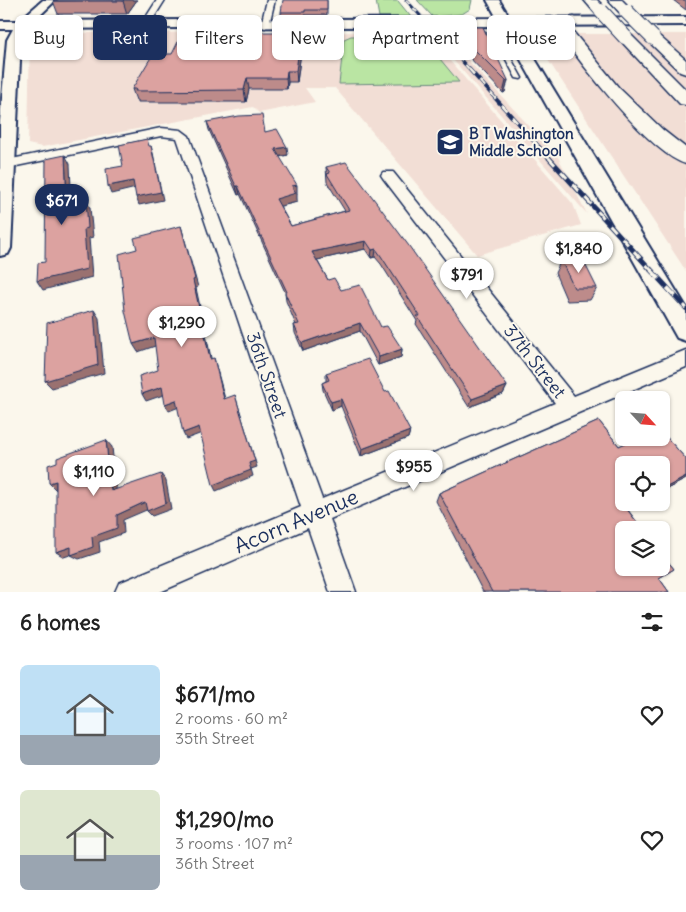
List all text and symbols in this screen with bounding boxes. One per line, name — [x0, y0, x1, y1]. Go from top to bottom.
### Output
chip: Buy — [15, 15, 83, 60]
chip: Rent — [93, 15, 167, 60]
chip: Filters — [177, 15, 262, 60]
chip: New — [272, 15, 344, 60]
chip: Apartment — [354, 15, 477, 60]
chip: House — [487, 15, 575, 60]
place label: B T Washington Middle School — [469, 124, 574, 160]
school or university icon: B T Washington Middle School — [435, 127, 465, 157]
pin: $671 — [32, 184, 92, 226]
text: $671 — [46, 190, 78, 210]
pin: $1,840 — [538, 232, 620, 274]
text: $1,840 — [555, 238, 603, 258]
pin: $791 — [437, 258, 497, 300]
text: $791 — [451, 264, 483, 284]
pin: $1,290 — [141, 306, 223, 348]
text: $1,290 — [159, 312, 205, 332]
street label: 37th Street — [499, 319, 571, 403]
street label: 36th Street — [242, 329, 292, 421]
north arrow — [615, 391, 670, 446]
map controls — [615, 391, 670, 576]
pin: $955 — [384, 450, 444, 492]
pin: $1,110 — [53, 454, 135, 497]
text: $955 — [396, 456, 432, 476]
button: locate — [615, 456, 670, 511]
text: $1,110 — [74, 461, 114, 481]
street label: Acorn Avenue — [230, 483, 362, 559]
button: layers — [615, 521, 670, 576]
icon: filters — [638, 608, 666, 636]
text: 6 homes — [20, 609, 100, 636]
text: $671/mo — [175, 681, 255, 708]
icon: home — [60, 685, 120, 745]
icon: heart — [638, 701, 666, 729]
text: 2 rooms · 60 m² — [175, 708, 288, 728]
text: 35th Street — [175, 728, 254, 748]
text: $1,290/mo — [175, 806, 274, 833]
icon: home — [60, 810, 120, 870]
icon: heart — [638, 826, 666, 854]
text: 3 rooms · 107 m² — [175, 833, 293, 853]
text: 36th Street — [175, 853, 254, 873]

